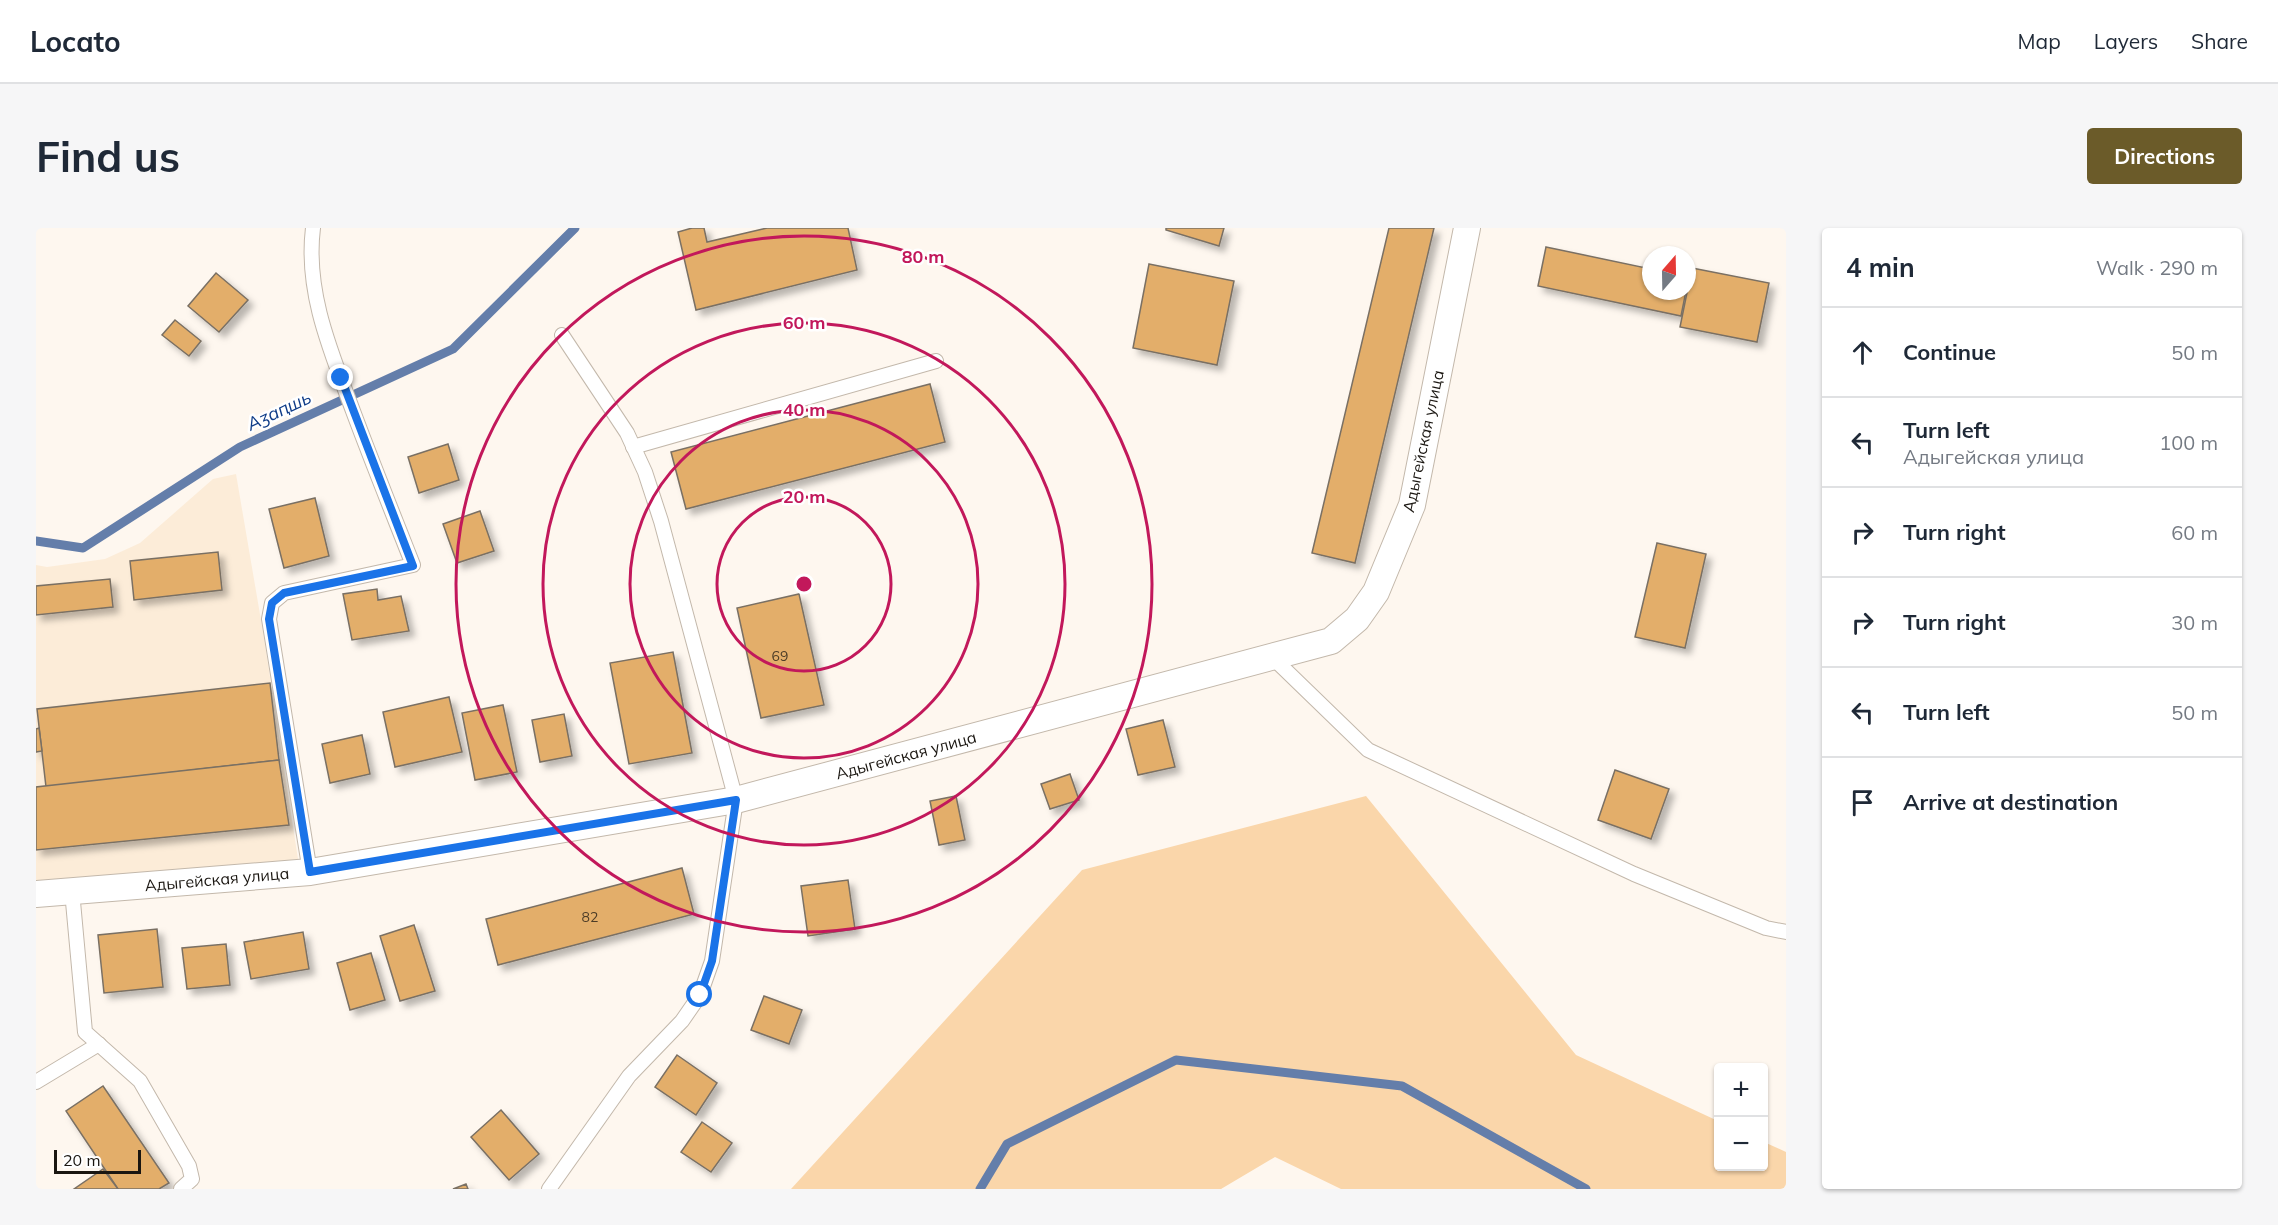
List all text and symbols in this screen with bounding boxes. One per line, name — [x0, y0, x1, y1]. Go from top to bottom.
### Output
text: Locato — [30, 24, 121, 59]
text: Map — [2018, 28, 2061, 54]
text: Layers — [2094, 28, 2158, 54]
text: Share — [2191, 28, 2248, 54]
button: Directions — [2087, 128, 2242, 184]
text: Find us — [36, 130, 180, 183]
text: 80 m — [902, 245, 944, 268]
north arrow — [1642, 246, 1696, 300]
text: 4 min — [1846, 251, 1915, 284]
text: Walk · 290 m — [2096, 255, 2218, 280]
text: 60 m — [783, 311, 825, 334]
icon: ahead — [1846, 336, 1879, 369]
text: Continue — [1903, 338, 1996, 366]
text: 50 m — [2171, 340, 2218, 365]
route end — [327, 364, 353, 390]
street label: Адыгейская улица — [1398, 368, 1448, 514]
water label: Аӡаԥшь — [242, 386, 315, 436]
text: 40 m — [783, 398, 825, 421]
text: Turn left — [1903, 416, 1990, 444]
icon: left — [1846, 426, 1879, 459]
text: 100 m — [2159, 430, 2218, 455]
text: Адыгейская улица — [1903, 444, 2084, 469]
text: 20 m — [783, 485, 825, 508]
icon: right — [1846, 516, 1879, 549]
text: Turn right — [1903, 518, 2006, 546]
text: 60 m — [2171, 520, 2218, 545]
centre of rings — [794, 574, 814, 594]
icon: right — [1846, 606, 1879, 639]
text: Turn right — [1903, 608, 2006, 636]
text: 30 m — [2171, 610, 2218, 635]
house number: 69 — [772, 647, 788, 665]
icon: left — [1846, 696, 1879, 729]
text: Turn left — [1903, 698, 1990, 726]
text: 50 m — [2171, 700, 2218, 725]
street label: Адыгейская улица — [833, 727, 979, 783]
icon: arrive — [1846, 786, 1879, 819]
text: Arrive at destination — [1903, 788, 2118, 816]
street label: Адыгейская улица — [144, 863, 290, 895]
house number: 82 — [582, 908, 598, 926]
route start — [686, 981, 712, 1007]
map controls — [1714, 1063, 1768, 1171]
button: + — [1714, 1063, 1768, 1117]
button: − — [1714, 1117, 1768, 1171]
scale bar — [54, 1147, 141, 1174]
text: 20 m — [63, 1150, 100, 1170]

